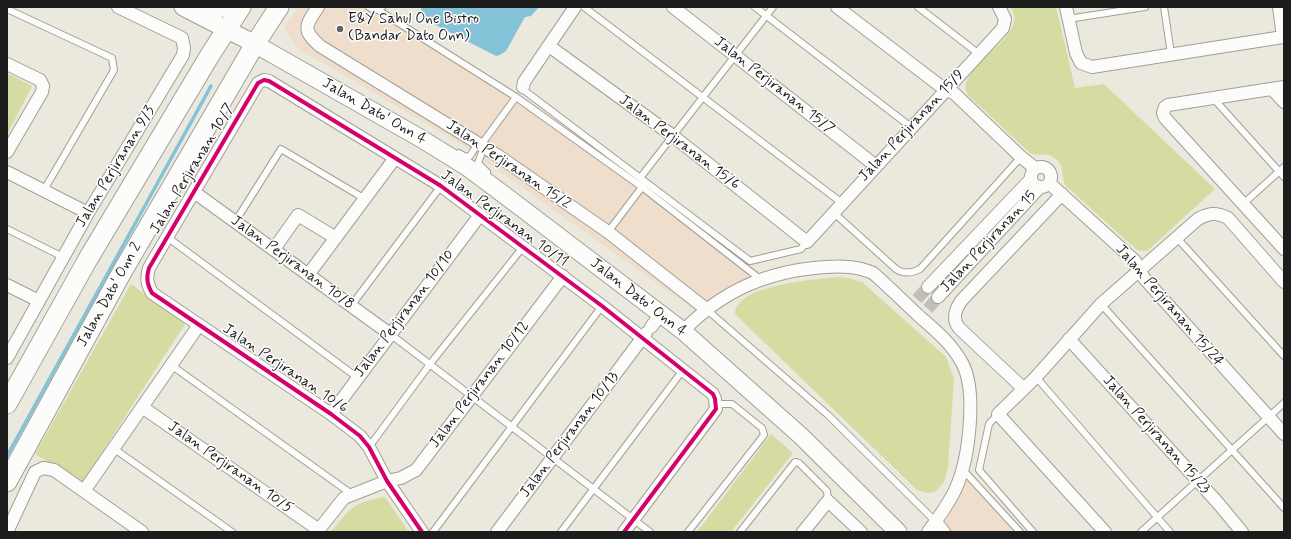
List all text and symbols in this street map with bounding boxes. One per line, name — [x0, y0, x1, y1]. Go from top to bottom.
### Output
place label: E&Y Sahul One Bistro (Bandar Dato Onn) — [348, 11, 479, 46]
marker: E&Y Sahul One Bistro (Bandar Dato Onn) — [335, 24, 345, 34]
street label: Jalan Perjiranan 15/7 — [710, 33, 838, 139]
street label: Jalan Perjiranan 15/9 — [855, 66, 969, 186]
street label: Jalan Dato' Onn 4 — [318, 75, 430, 149]
street label: Jalan Perjiranan 15/6 — [615, 92, 743, 194]
street label: Jalan Perjiranan 10/7 — [147, 101, 239, 237]
street label: Jalan Perjiranan 9/3 — [73, 103, 159, 231]
street label: Jalan Perjiranan 15/2 — [442, 117, 574, 213]
street label: Jalan Perjiranan 10/11 — [437, 167, 571, 271]
street label: Jalan Perjiranan 15 — [937, 187, 1041, 297]
street label: Jalan Perjiranan 10/8 — [227, 212, 357, 314]
street label: Jalan Dato' Onn 2 — [74, 240, 146, 350]
street label: Jalan Perjiranan 15/24 — [1111, 241, 1227, 371]
street label: Jalan Perjiranan 10/10 — [351, 247, 459, 381]
street label: Jalan Dato' Onn 4 — [586, 255, 690, 341]
street label: Jalan Perjiranan 10/12 — [426, 318, 534, 452]
street label: Jalan Perjiranan 10/6 — [219, 320, 351, 418]
street label: Jalan Perjiranan 10/13 — [517, 369, 623, 501]
street label: Jalan Perjiranan 15/23 — [1098, 372, 1214, 498]
street label: Jalan Perjiranan 10/5 — [164, 418, 296, 518]

